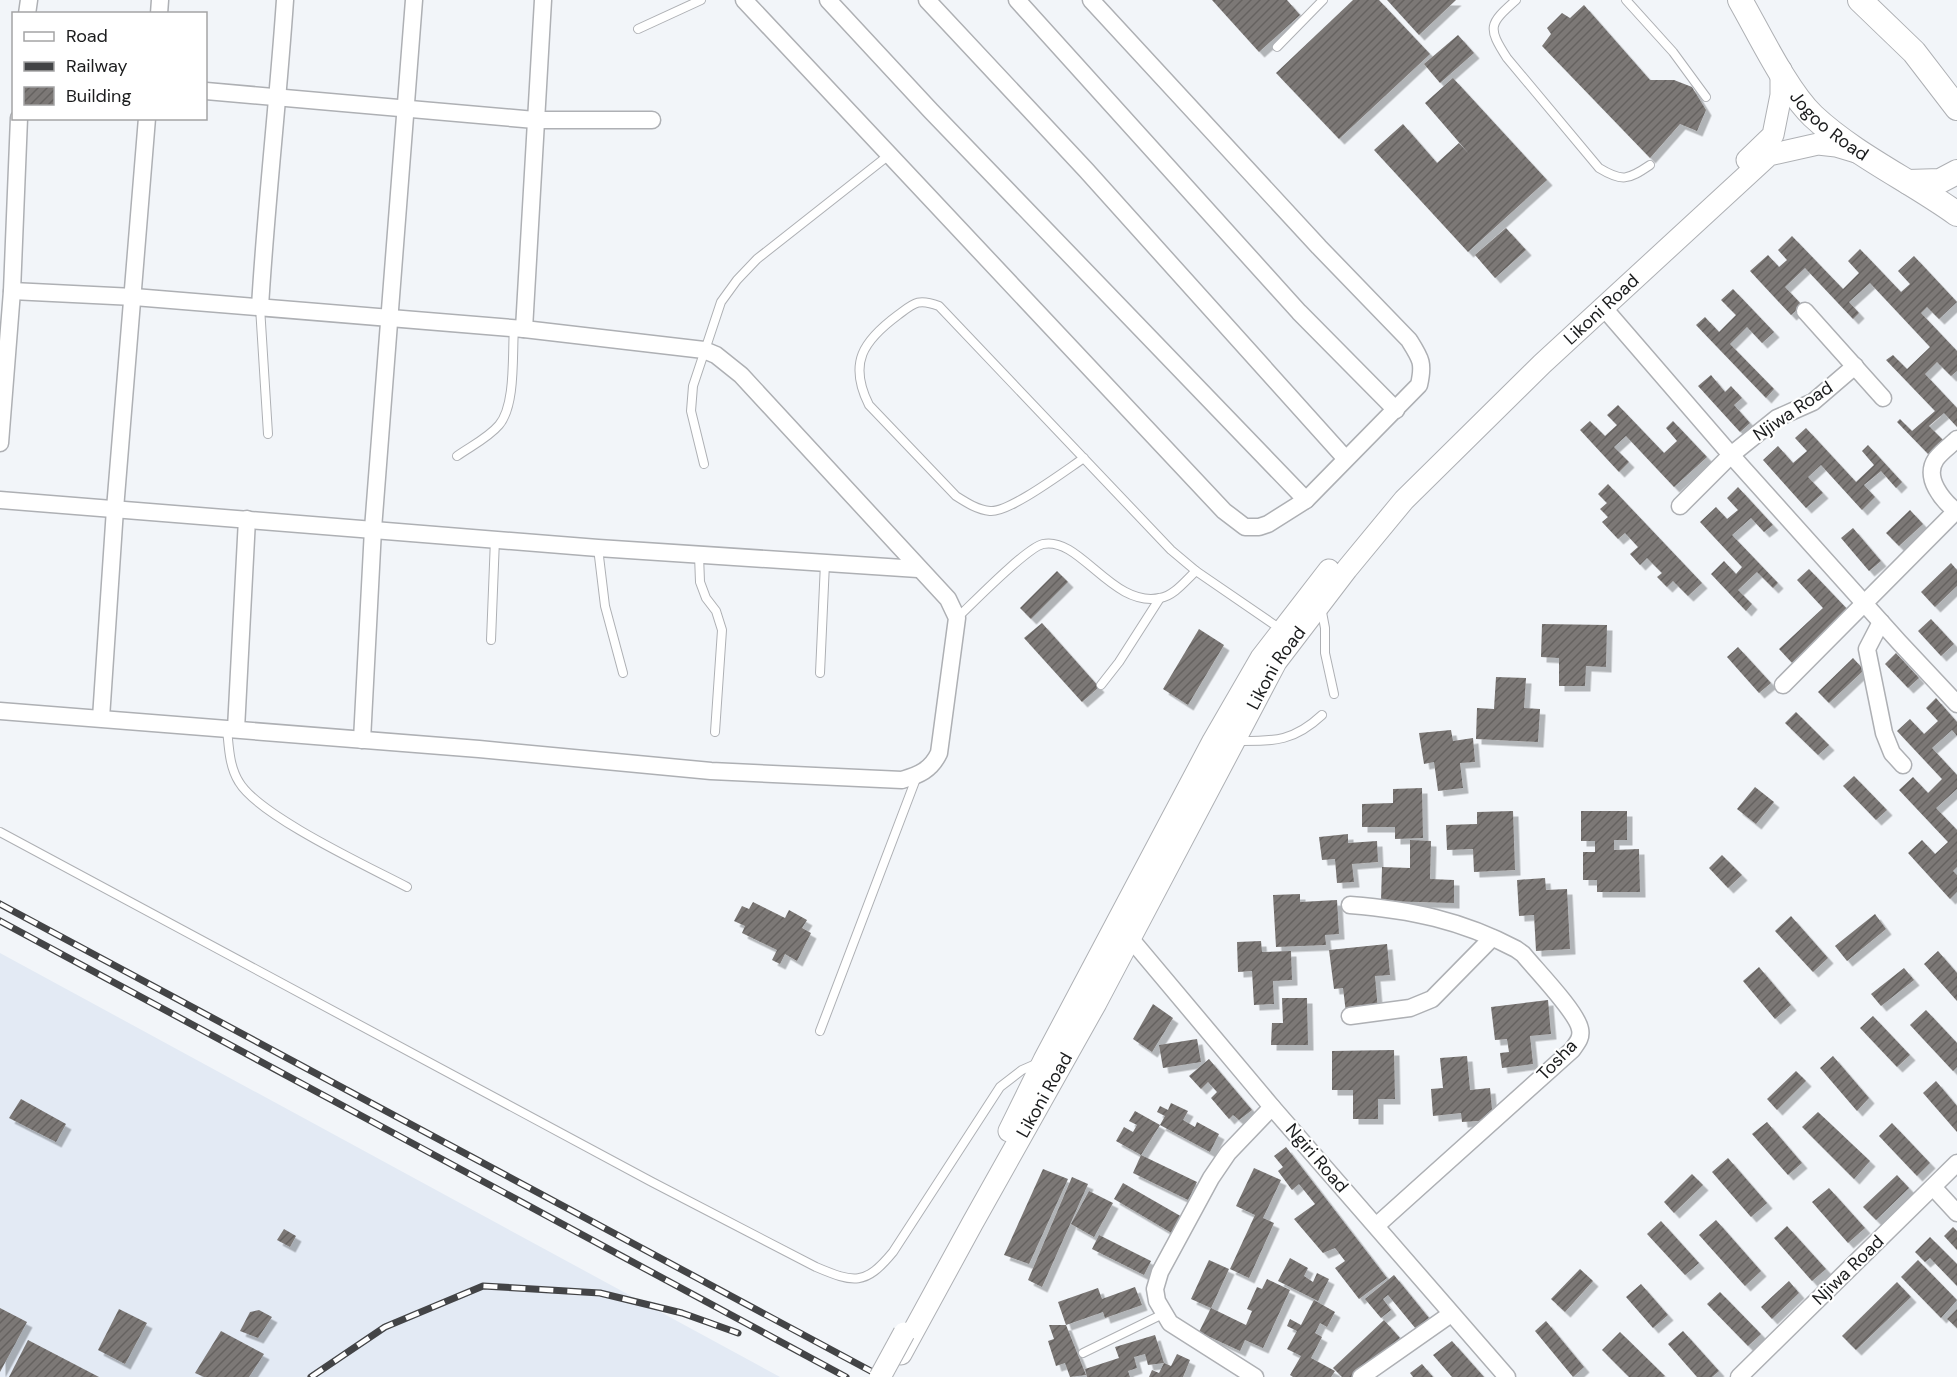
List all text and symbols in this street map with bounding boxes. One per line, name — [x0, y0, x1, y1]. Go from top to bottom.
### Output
legend — [12, 12, 207, 120]
text: Road — [66, 24, 108, 48]
text: Railway — [66, 54, 128, 78]
text: Building — [66, 84, 131, 108]
street label: Jogoo Road — [1784, 86, 1873, 167]
street label: Likoni Road — [1558, 269, 1644, 350]
street label: Njiwa Road — [1749, 376, 1837, 446]
street label: Likoni Road — [1241, 621, 1311, 714]
street label: Tosha — [1532, 1034, 1582, 1086]
street label: Likoni Road — [1011, 1048, 1078, 1142]
street label: Ngiri Road — [1280, 1118, 1354, 1198]
street label: Njiwa Road — [1807, 1230, 1889, 1310]

